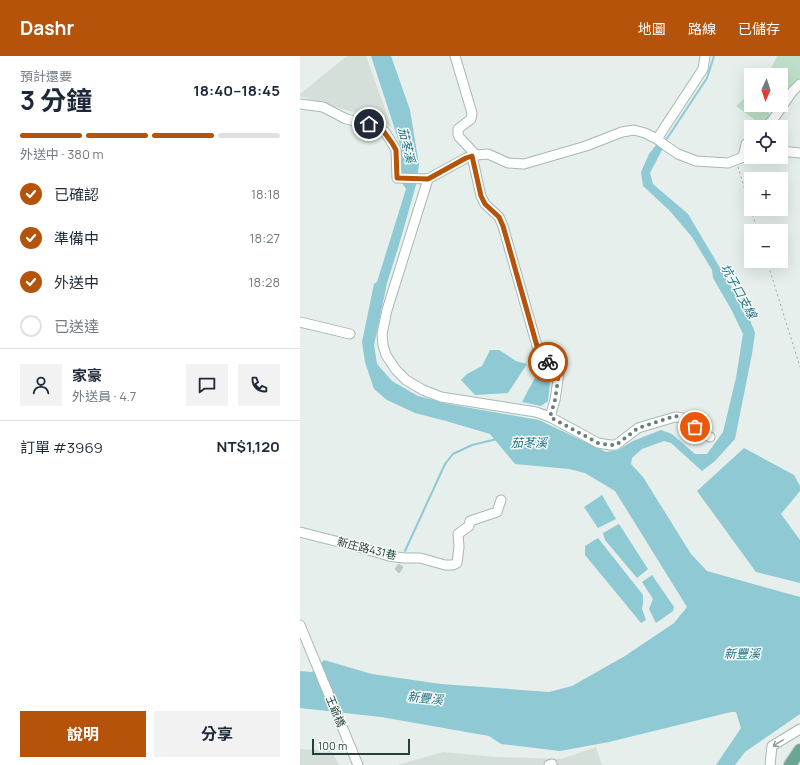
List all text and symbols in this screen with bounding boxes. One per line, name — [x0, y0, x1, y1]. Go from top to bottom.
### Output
text: Dashr — [20, 15, 74, 41]
text: 地圖 — [638, 19, 666, 38]
text: 路線 — [688, 19, 716, 38]
text: 已儲存 — [738, 19, 780, 38]
text: 預計還要 — [20, 67, 72, 85]
north arrow — [744, 68, 788, 112]
map controls — [744, 68, 788, 268]
text: 18:40–18:45 — [193, 80, 280, 101]
text: 3 分鐘 — [20, 82, 92, 118]
pin — [352, 107, 386, 141]
icon: home — [358, 113, 380, 135]
button: locate — [744, 120, 788, 164]
water label: 茄苳溪 — [395, 126, 420, 166]
text: 外送中 · 380 m — [20, 145, 103, 163]
button: + — [744, 172, 788, 216]
icon: check — [20, 183, 42, 205]
text: 已確認 — [54, 184, 99, 205]
text: 18:18 — [251, 185, 280, 203]
button: − — [744, 224, 788, 268]
icon: check — [20, 227, 42, 249]
text: 準備中 — [54, 228, 99, 249]
text: 18:27 — [250, 229, 280, 247]
water label: 坑子口支線 — [717, 261, 762, 323]
icon: check — [20, 271, 42, 293]
text: 外送中 — [54, 272, 99, 293]
text: 18:28 — [249, 273, 280, 291]
text: 已送達 — [54, 316, 99, 337]
courier — [528, 342, 568, 382]
icon: bike — [537, 351, 559, 373]
button: person — [20, 364, 62, 406]
button: chat — [186, 364, 228, 406]
button: phone — [238, 364, 280, 406]
text: 家豪 — [72, 365, 102, 386]
text: 外送員 · 4.7 — [72, 387, 136, 405]
pin — [678, 410, 712, 444]
icon: bag — [684, 416, 706, 438]
water label: 茄苳溪 — [511, 434, 549, 451]
text: NT$1,120 — [217, 436, 280, 457]
text: 訂單 #3969 — [20, 437, 103, 458]
street label: 新庄路431巷 — [336, 533, 398, 563]
water label: 新豐溪 — [724, 645, 762, 662]
water label: 新豐溪 — [406, 688, 446, 709]
street label: 王爺橋 — [323, 693, 349, 729]
button: 說明 — [20, 711, 146, 757]
button: 分享 — [154, 711, 280, 757]
scale bar — [312, 737, 410, 756]
text: 100 m — [318, 738, 347, 753]
one-way arrow — [772, 739, 784, 747]

